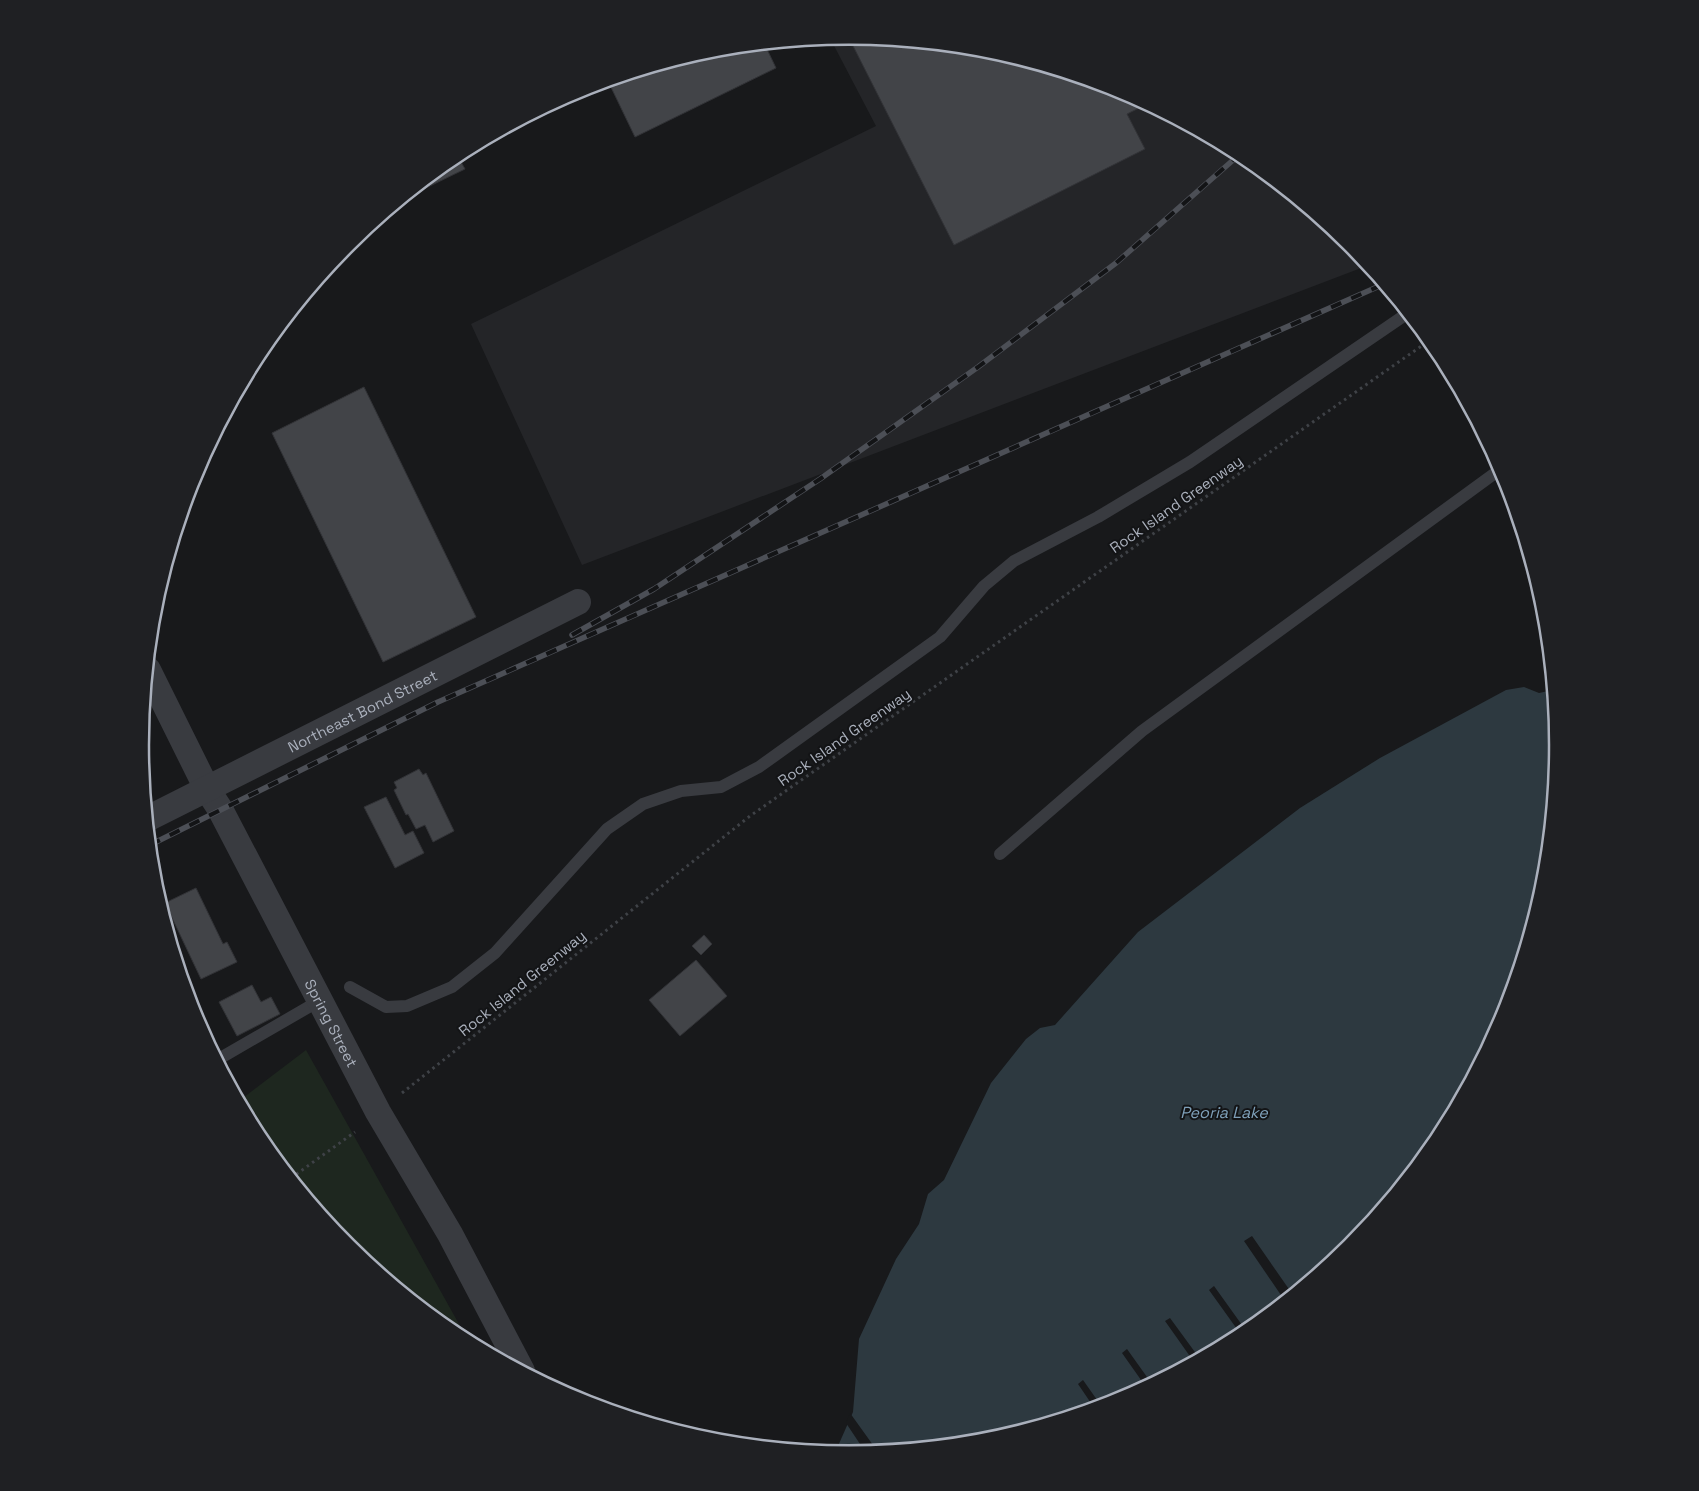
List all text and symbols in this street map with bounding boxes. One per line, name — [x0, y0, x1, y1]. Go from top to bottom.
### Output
street label: Rock Island Greenway — [1106, 451, 1246, 557]
street label: Northeast Bond Street — [284, 665, 440, 756]
street label: Rock Island Greenway — [774, 684, 914, 790]
street label: Rock Island Greenway — [455, 926, 589, 1040]
street label: Spring Street — [301, 976, 362, 1070]
water label: Peoria Lake — [1180, 1102, 1268, 1123]

